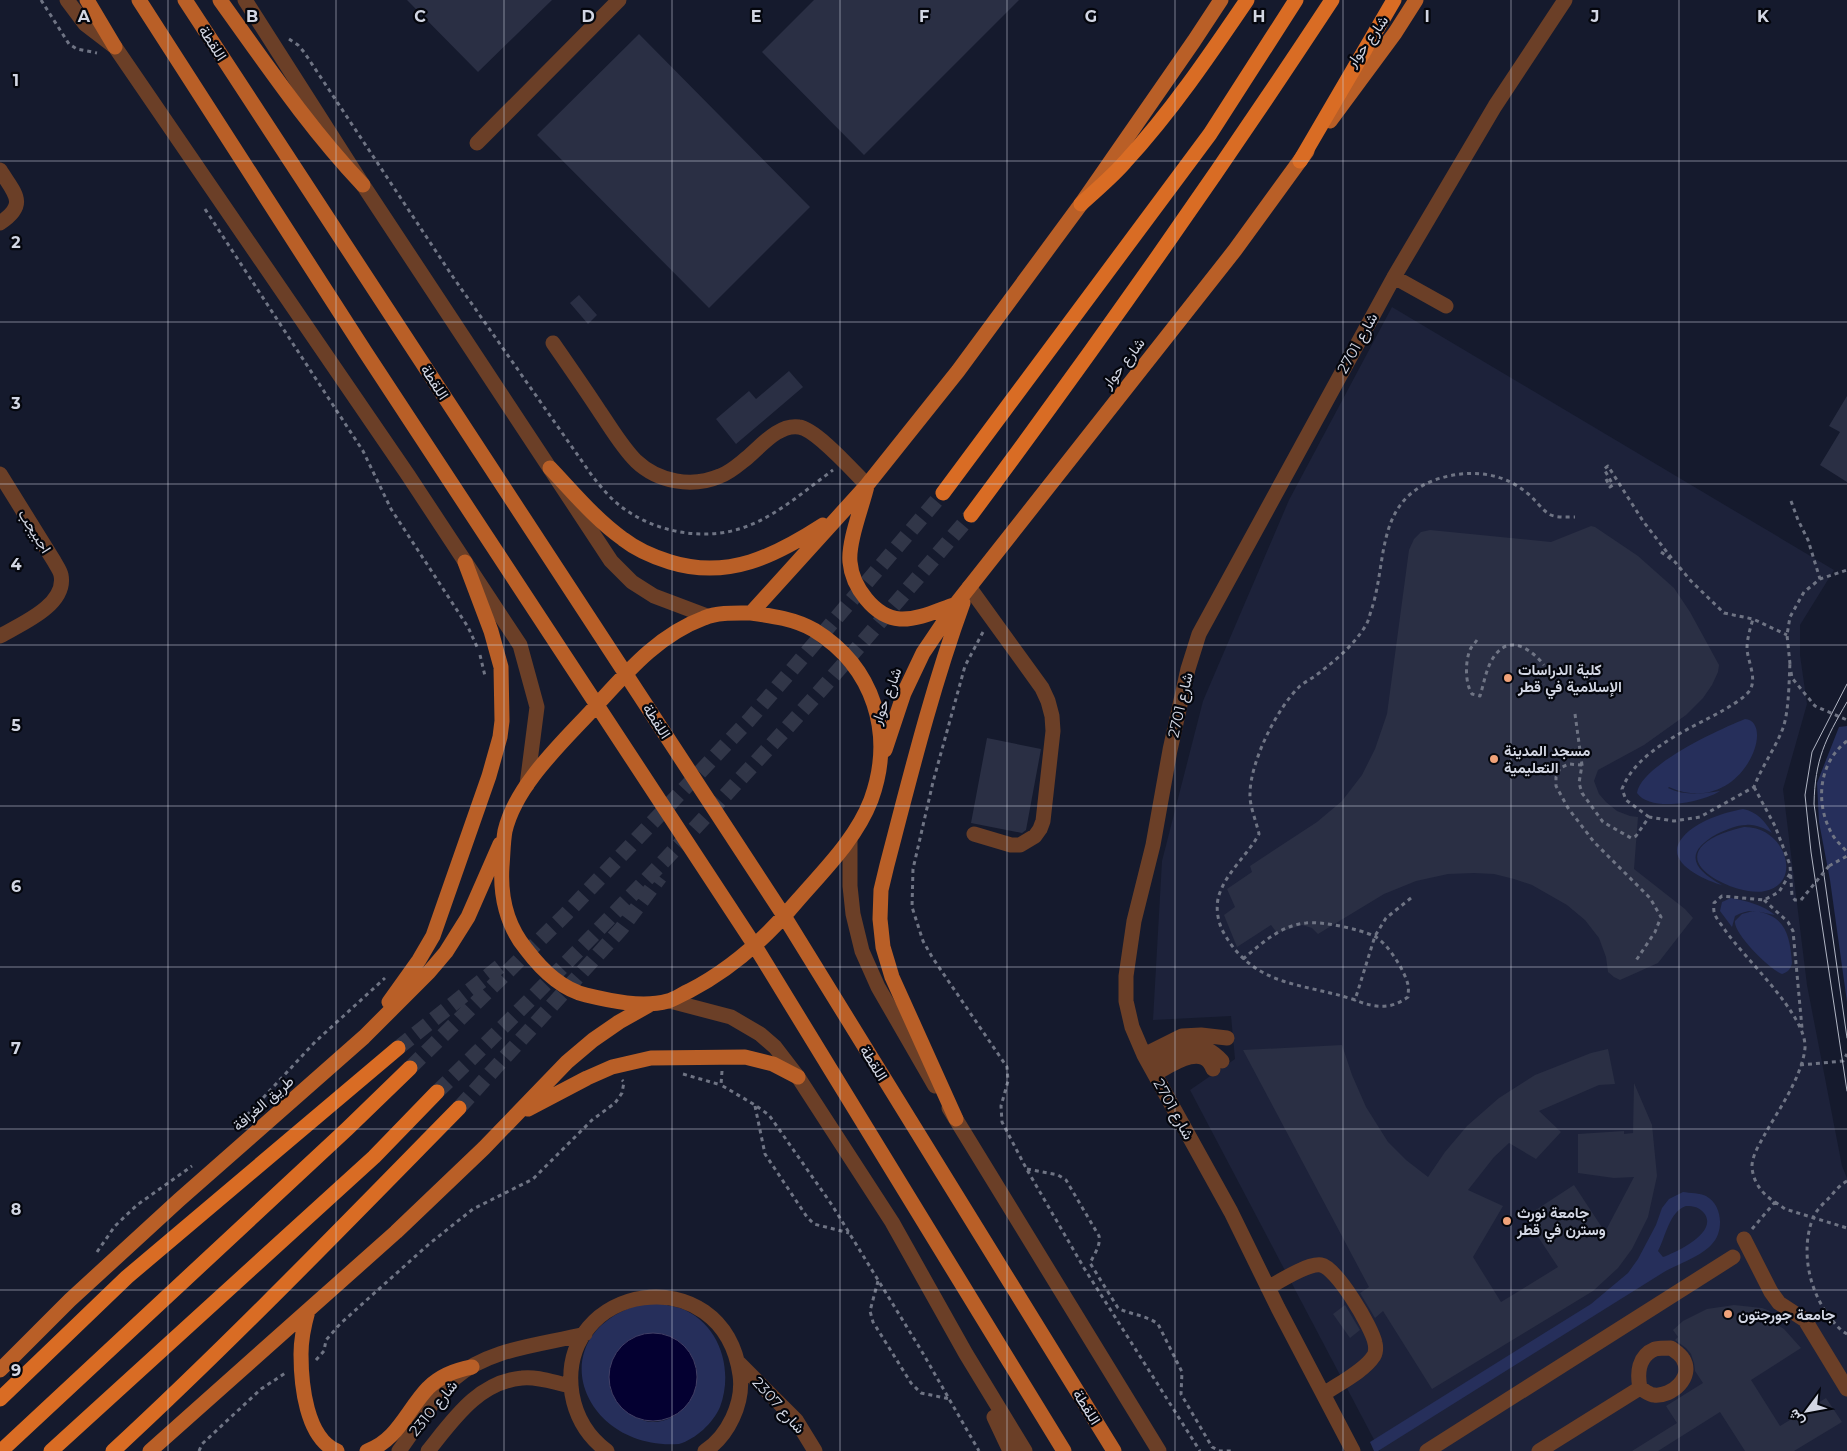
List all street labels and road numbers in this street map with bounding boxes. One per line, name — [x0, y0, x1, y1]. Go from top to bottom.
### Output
street label: شارع حوار — [1341, 11, 1394, 73]
street label: اللقطة — [195, 22, 231, 64]
street label: شارع 2701 — [1333, 309, 1383, 378]
street label: شارع حوار — [1097, 334, 1150, 394]
street label: اللقطة — [417, 361, 453, 403]
street label: اجبيجب — [14, 505, 56, 557]
street label: شارع حوار — [866, 665, 907, 729]
street label: شارع 2701 — [1163, 670, 1199, 740]
street label: اللقطة — [639, 700, 675, 742]
street label: اللقطة — [856, 1042, 892, 1084]
street label: طريق الغرافة — [228, 1071, 298, 1136]
street label: شارع 2701 — [1148, 1075, 1199, 1144]
street label: شارع 2307 — [747, 1373, 810, 1439]
street label: شارع 2310 — [405, 1376, 463, 1441]
street label: اللقطة — [1069, 1386, 1105, 1428]

